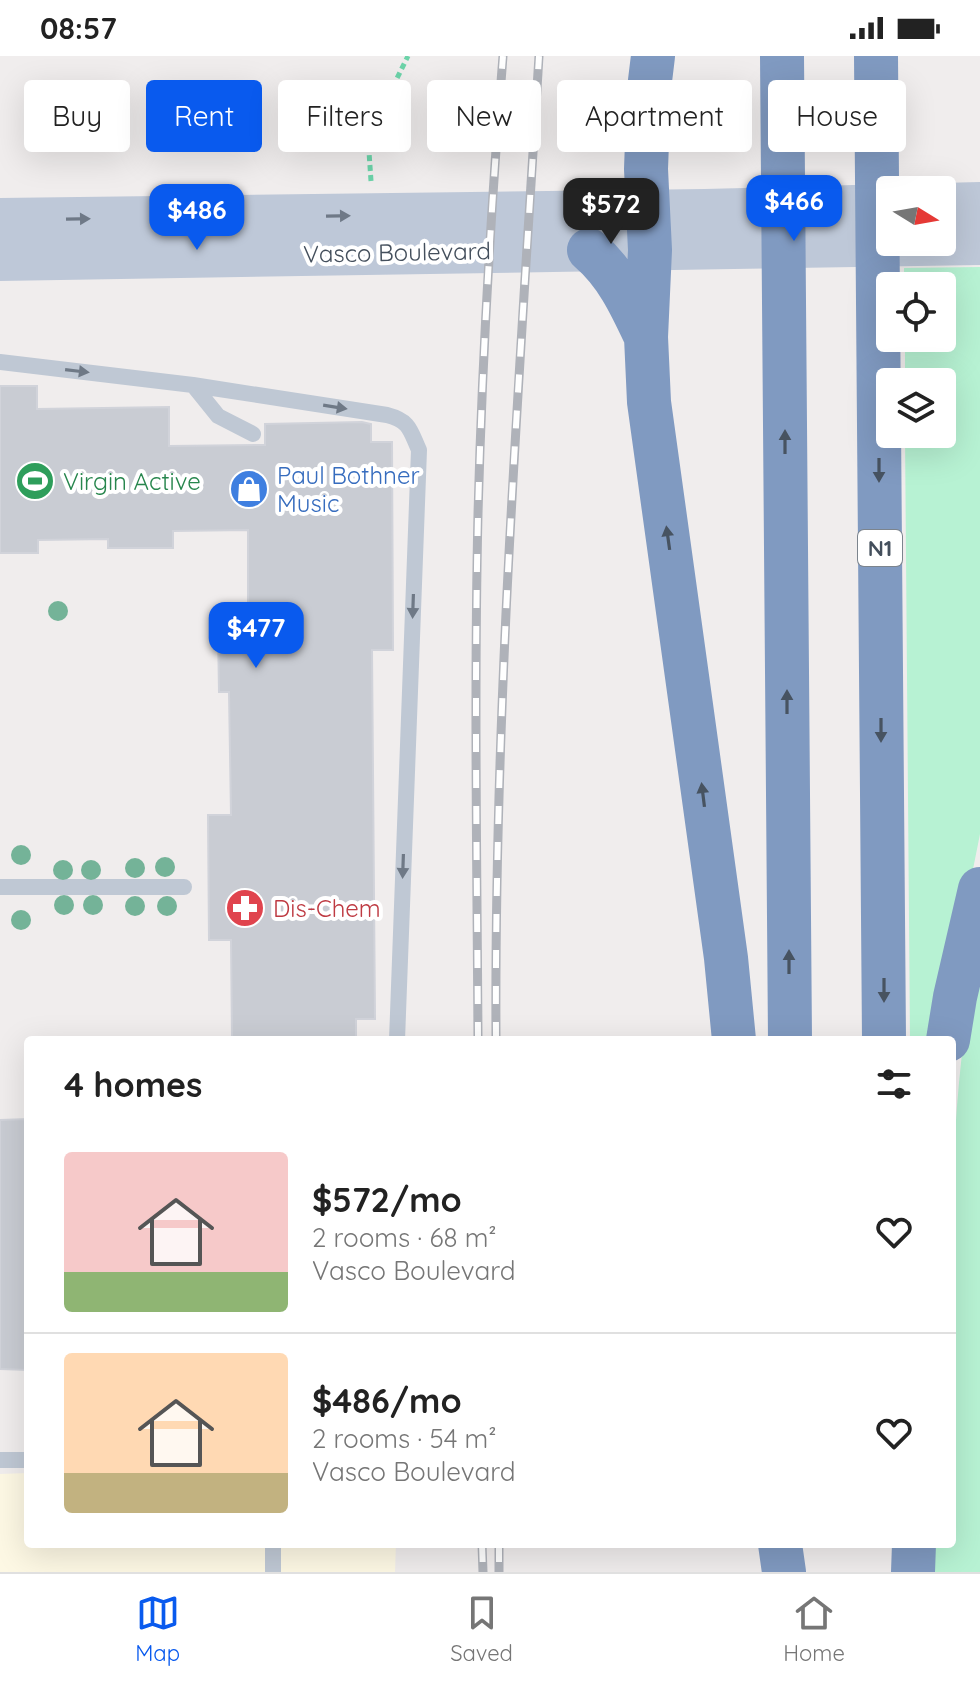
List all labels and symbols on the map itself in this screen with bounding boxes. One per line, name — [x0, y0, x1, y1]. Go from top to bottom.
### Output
pin: $466 — [747, 175, 841, 243]
north arrow — [876, 176, 956, 256]
pin: $572 — [564, 178, 658, 246]
pin: $486 — [150, 184, 244, 252]
one-way arrow — [326, 210, 351, 222]
one-way arrow — [66, 213, 91, 225]
street label: Vasco Boulevard — [303, 235, 491, 269]
one-way arrow — [65, 365, 90, 378]
one-way arrow — [323, 401, 348, 414]
one-way arrow — [779, 429, 791, 454]
one-way arrow — [873, 458, 885, 483]
sports icon: Virgin Active — [14, 460, 56, 502]
place label: Paul Bothner Music — [277, 460, 420, 518]
place label: Virgin Active — [63, 466, 201, 496]
shop icon: Paul Bothner Music — [228, 468, 270, 510]
one-way arrow — [661, 526, 674, 551]
road number: N1 — [858, 530, 902, 566]
one-way arrow — [407, 594, 420, 619]
pin: $477 — [209, 602, 303, 670]
one-way arrow — [781, 689, 793, 714]
one-way arrow — [875, 718, 888, 743]
one-way arrow — [696, 782, 709, 807]
one-way arrow — [397, 854, 410, 879]
pharmacy icon: Dis-Chem — [224, 887, 266, 929]
place label: Dis-Chem — [273, 893, 381, 923]
one-way arrow — [783, 949, 795, 974]
one-way arrow — [878, 978, 890, 1003]

